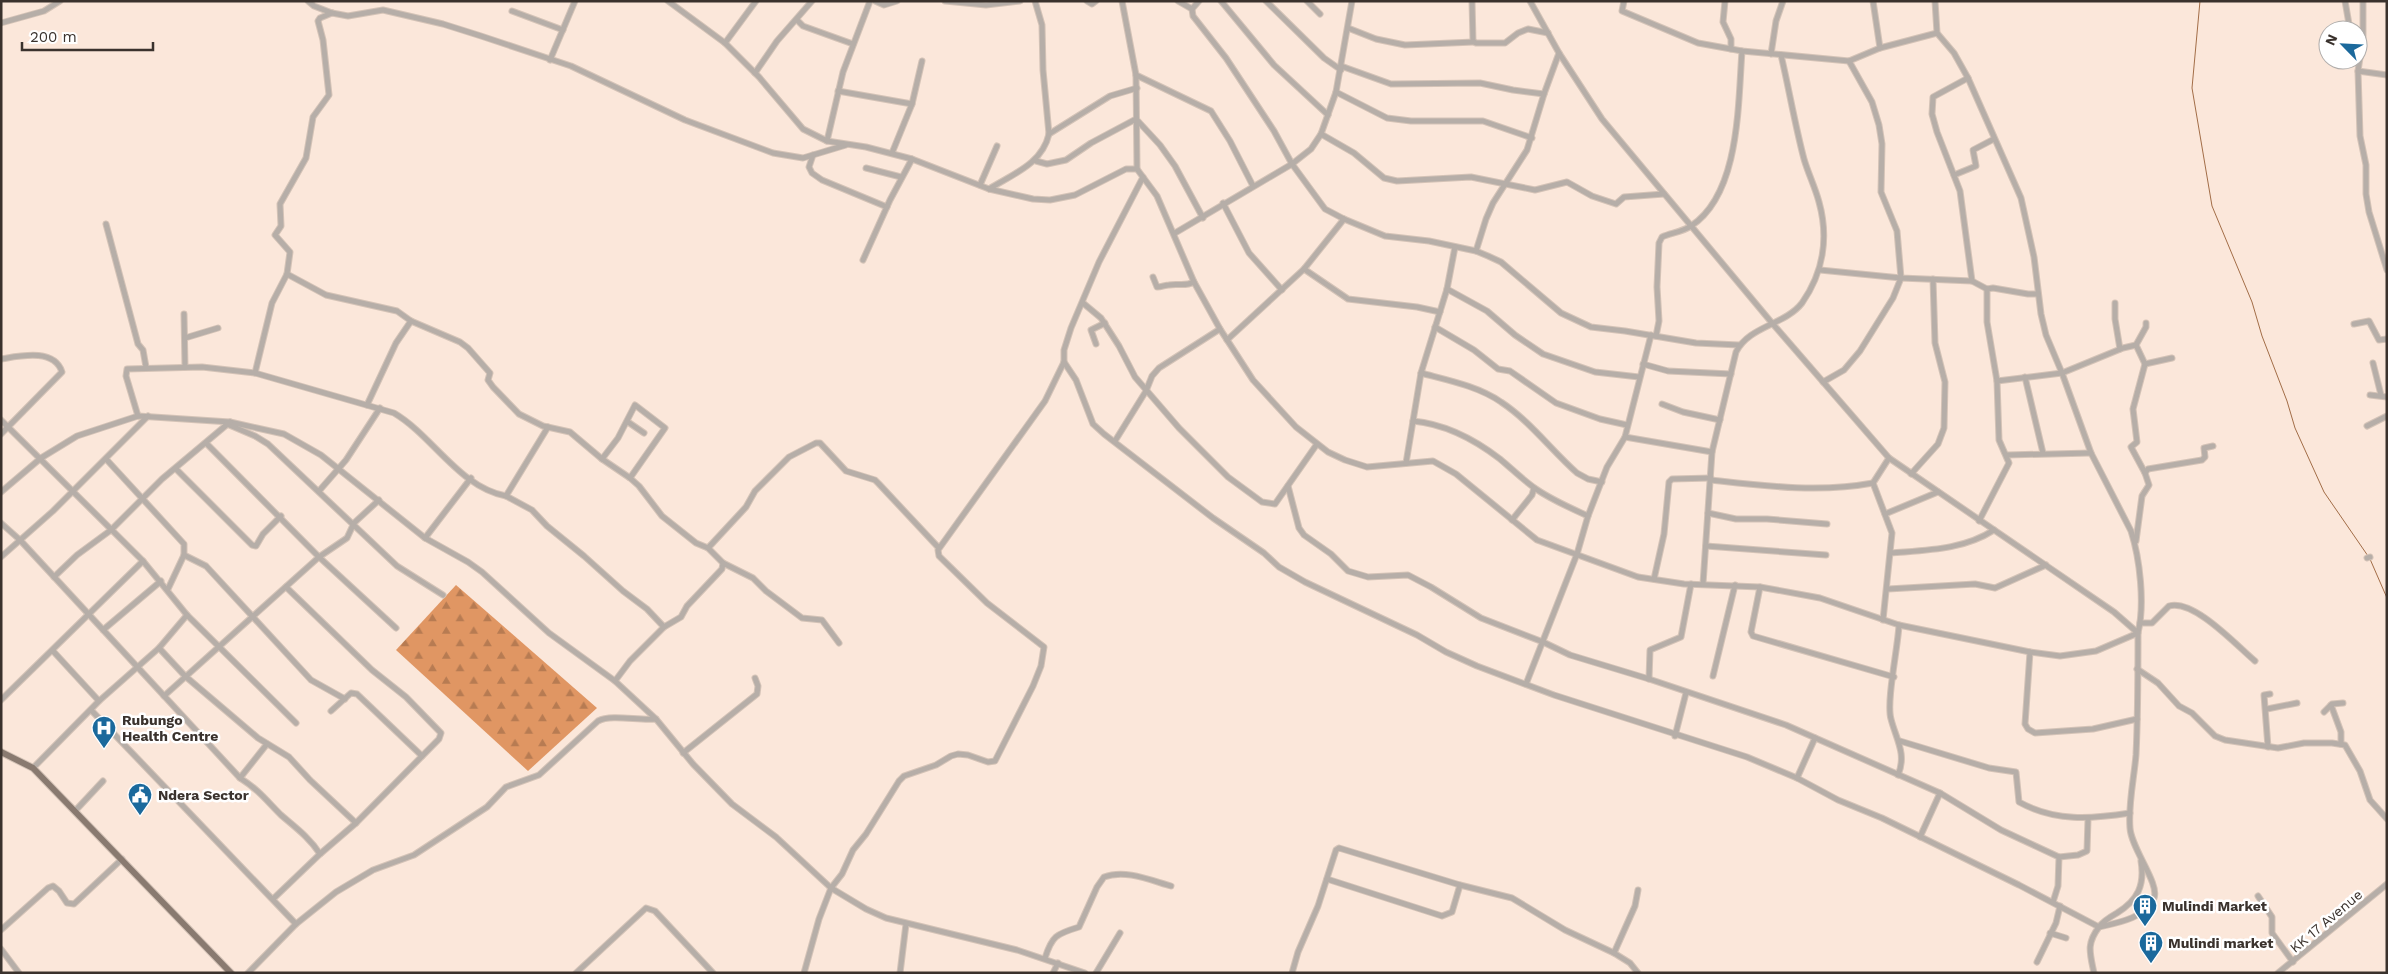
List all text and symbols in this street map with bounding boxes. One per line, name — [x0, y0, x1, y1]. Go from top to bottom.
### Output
scale bar — [22, 20, 154, 52]
north arrow — [2318, 20, 2368, 70]
text: 200 m — [30, 28, 77, 46]
text: N — [2322, 32, 2341, 48]
place label: Rubungo Health Centre — [122, 712, 218, 744]
hospital icon: Rubungo Health Centre — [91, 715, 117, 749]
public building icon: Ndera Sector — [127, 782, 153, 816]
place label: Ndera Sector — [158, 787, 249, 803]
street label: KK 17 Avenue — [2287, 886, 2365, 956]
building icon: Mulindi Market — [2132, 893, 2158, 927]
place label: Mulindi Market — [2162, 898, 2267, 914]
building icon: Mulindi market — [2138, 930, 2164, 964]
place label: Mulindi market — [2168, 935, 2273, 951]

